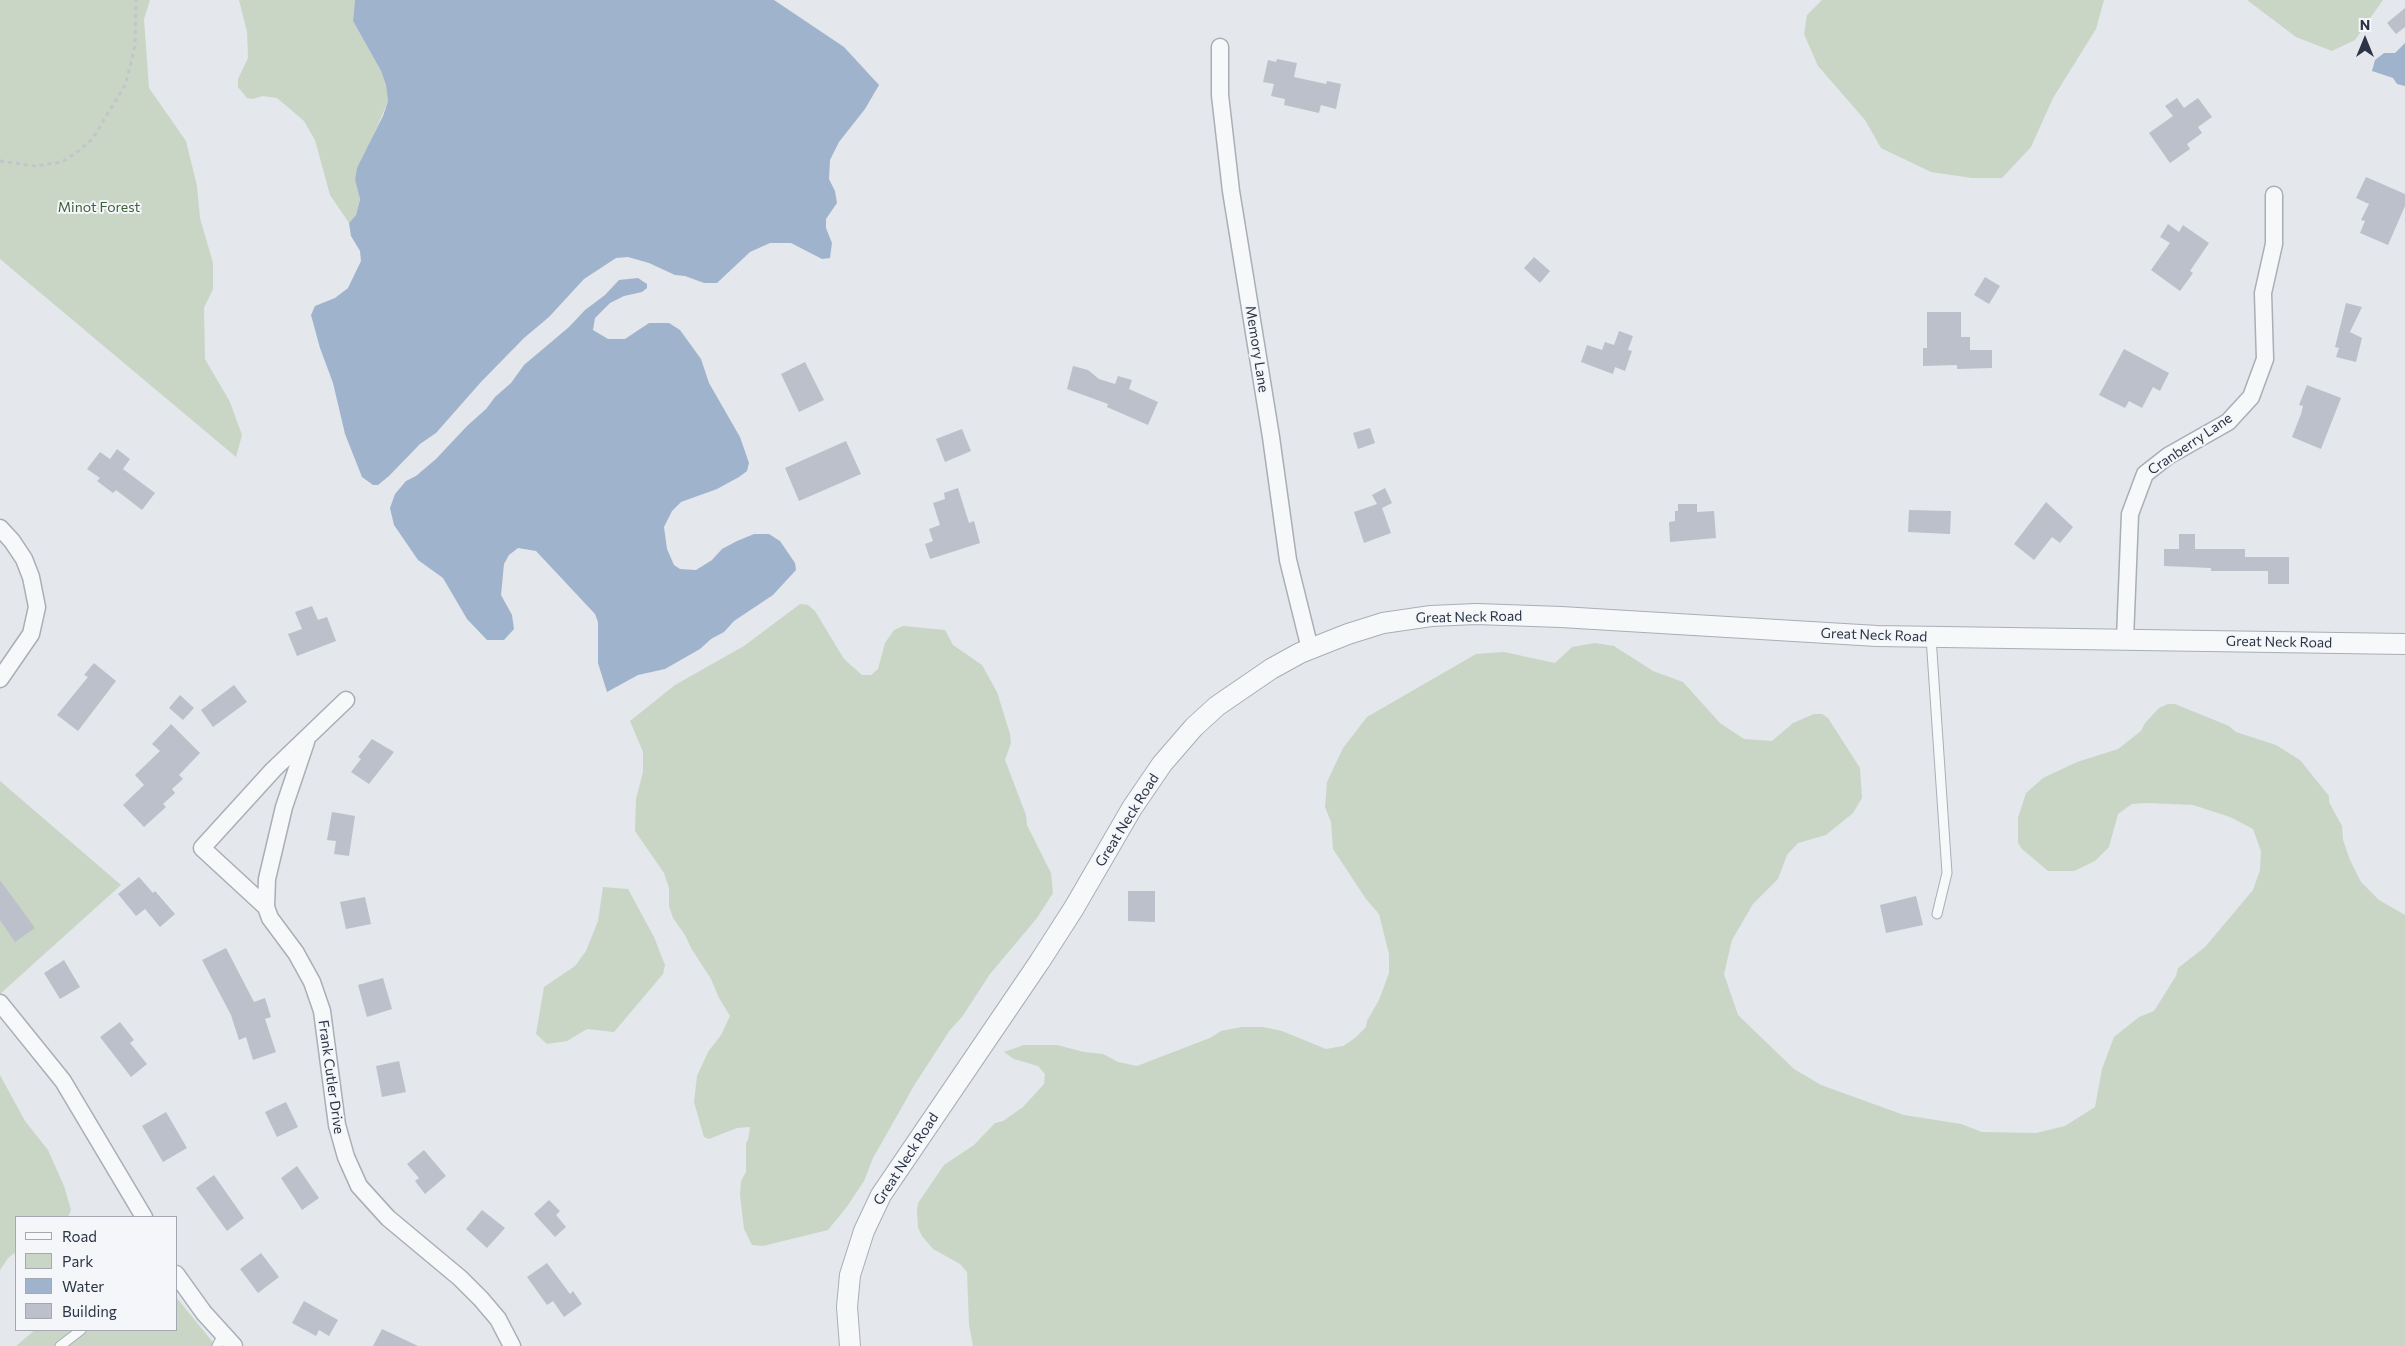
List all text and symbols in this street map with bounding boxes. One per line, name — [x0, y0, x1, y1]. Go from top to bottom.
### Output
north arrow — [2340, 15, 2390, 65]
text: N — [2360, 16, 2370, 33]
park label: Minot Forest — [58, 199, 140, 215]
street label: Memory Lane — [1242, 304, 1272, 394]
street label: Cranberry Lane — [2145, 410, 2235, 478]
street label: Great Neck Road — [1416, 608, 1522, 626]
street label: Great Neck Road — [1820, 625, 1928, 645]
street label: Great Neck Road — [2226, 633, 2332, 651]
street label: Great Neck Road — [1092, 770, 1162, 870]
street label: Frank Cutler Drive — [315, 1019, 347, 1135]
street label: Great Neck Road — [870, 1110, 942, 1208]
legend — [15, 1216, 178, 1331]
text: Road — [62, 1227, 97, 1245]
text: Park — [62, 1252, 93, 1270]
text: Water — [62, 1277, 104, 1295]
text: Building — [62, 1302, 117, 1320]

